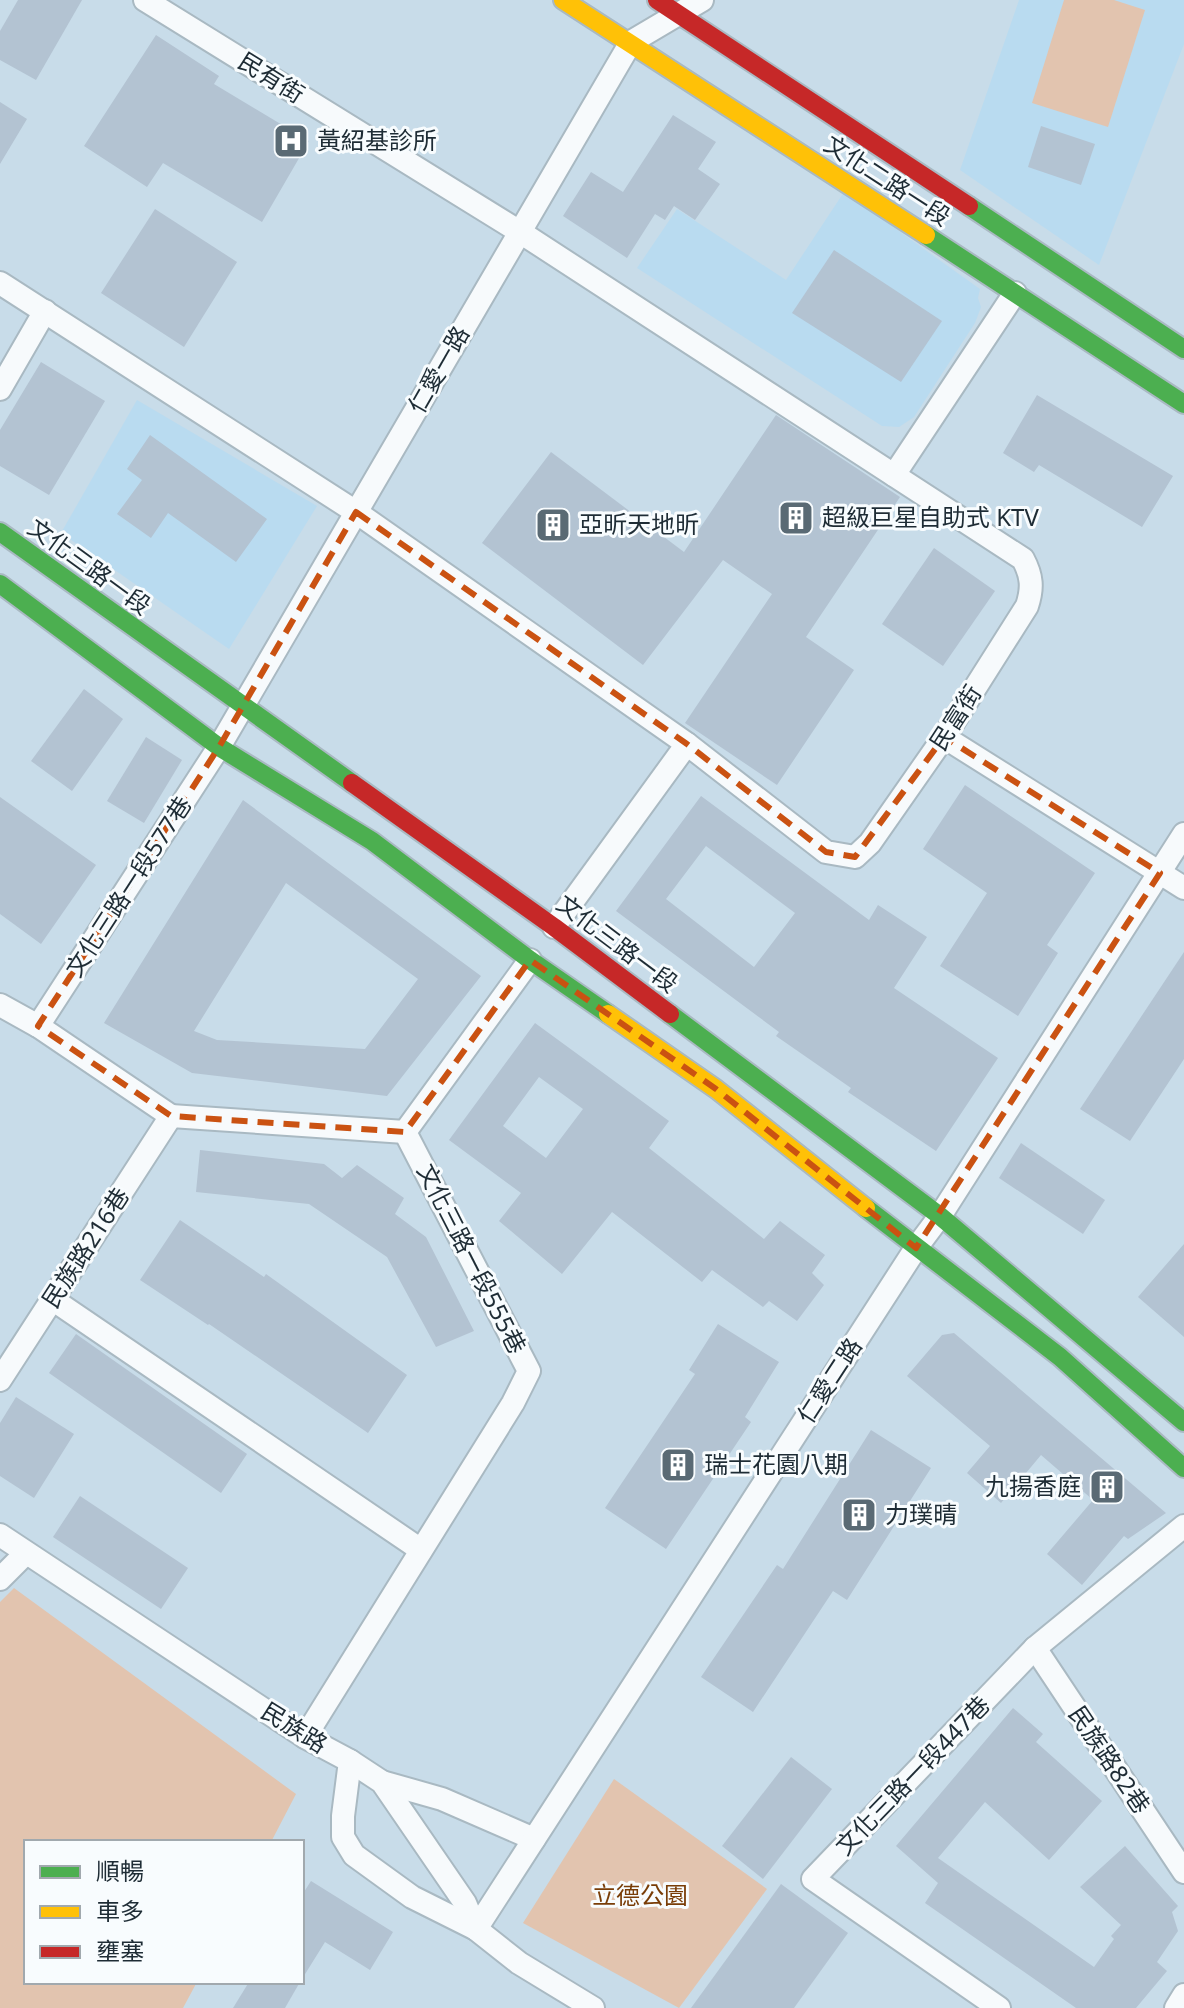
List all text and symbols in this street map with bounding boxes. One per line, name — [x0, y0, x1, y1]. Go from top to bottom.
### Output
street label: 民有街 — [233, 44, 311, 110]
hospital icon: 黃紹基診所 — [272, 122, 310, 160]
place label: 黃紹基診所 — [317, 123, 437, 156]
street label: 文化二路一段 — [818, 127, 957, 233]
street label: 仁愛一路 — [399, 319, 476, 419]
building icon: 超級巨星自助式 KTV — [777, 499, 815, 537]
place label: 超級巨星自助式 KTV — [822, 500, 1039, 533]
building icon: 亞昕天地昕 — [534, 506, 572, 544]
place label: 亞昕天地昕 — [579, 507, 699, 540]
street label: 文化三路一段 — [22, 510, 158, 621]
street label: 民富街 — [921, 678, 988, 756]
street label: 文化三路一段577巷 — [57, 789, 199, 983]
street label: 文化三路一段 — [550, 886, 685, 999]
street label: 文化三路一段555巷 — [410, 1158, 535, 1359]
street label: 民族路216巷 — [34, 1181, 136, 1314]
street label: 仁愛二路 — [789, 1331, 869, 1429]
building icon: 瑞士花園八期 — [659, 1446, 697, 1484]
place label: 瑞士花園八期 — [704, 1447, 848, 1480]
building icon: 九揚香庭 — [1088, 1468, 1126, 1506]
place label: 九揚香庭 — [985, 1469, 1081, 1502]
building icon: 力璞晴 — [840, 1496, 878, 1534]
place label: 力璞晴 — [885, 1497, 957, 1530]
street label: 文化三路一段447巷 — [827, 1688, 996, 1862]
street label: 民族路 — [256, 1694, 334, 1760]
street label: 民族路82巷 — [1062, 1699, 1158, 1820]
legend — [24, 1840, 304, 1984]
text: 順暢 — [96, 1854, 144, 1887]
park label: 立德公園 — [592, 1878, 688, 1911]
text: 車多 — [96, 1894, 144, 1927]
text: 壅塞 — [96, 1934, 144, 1967]

